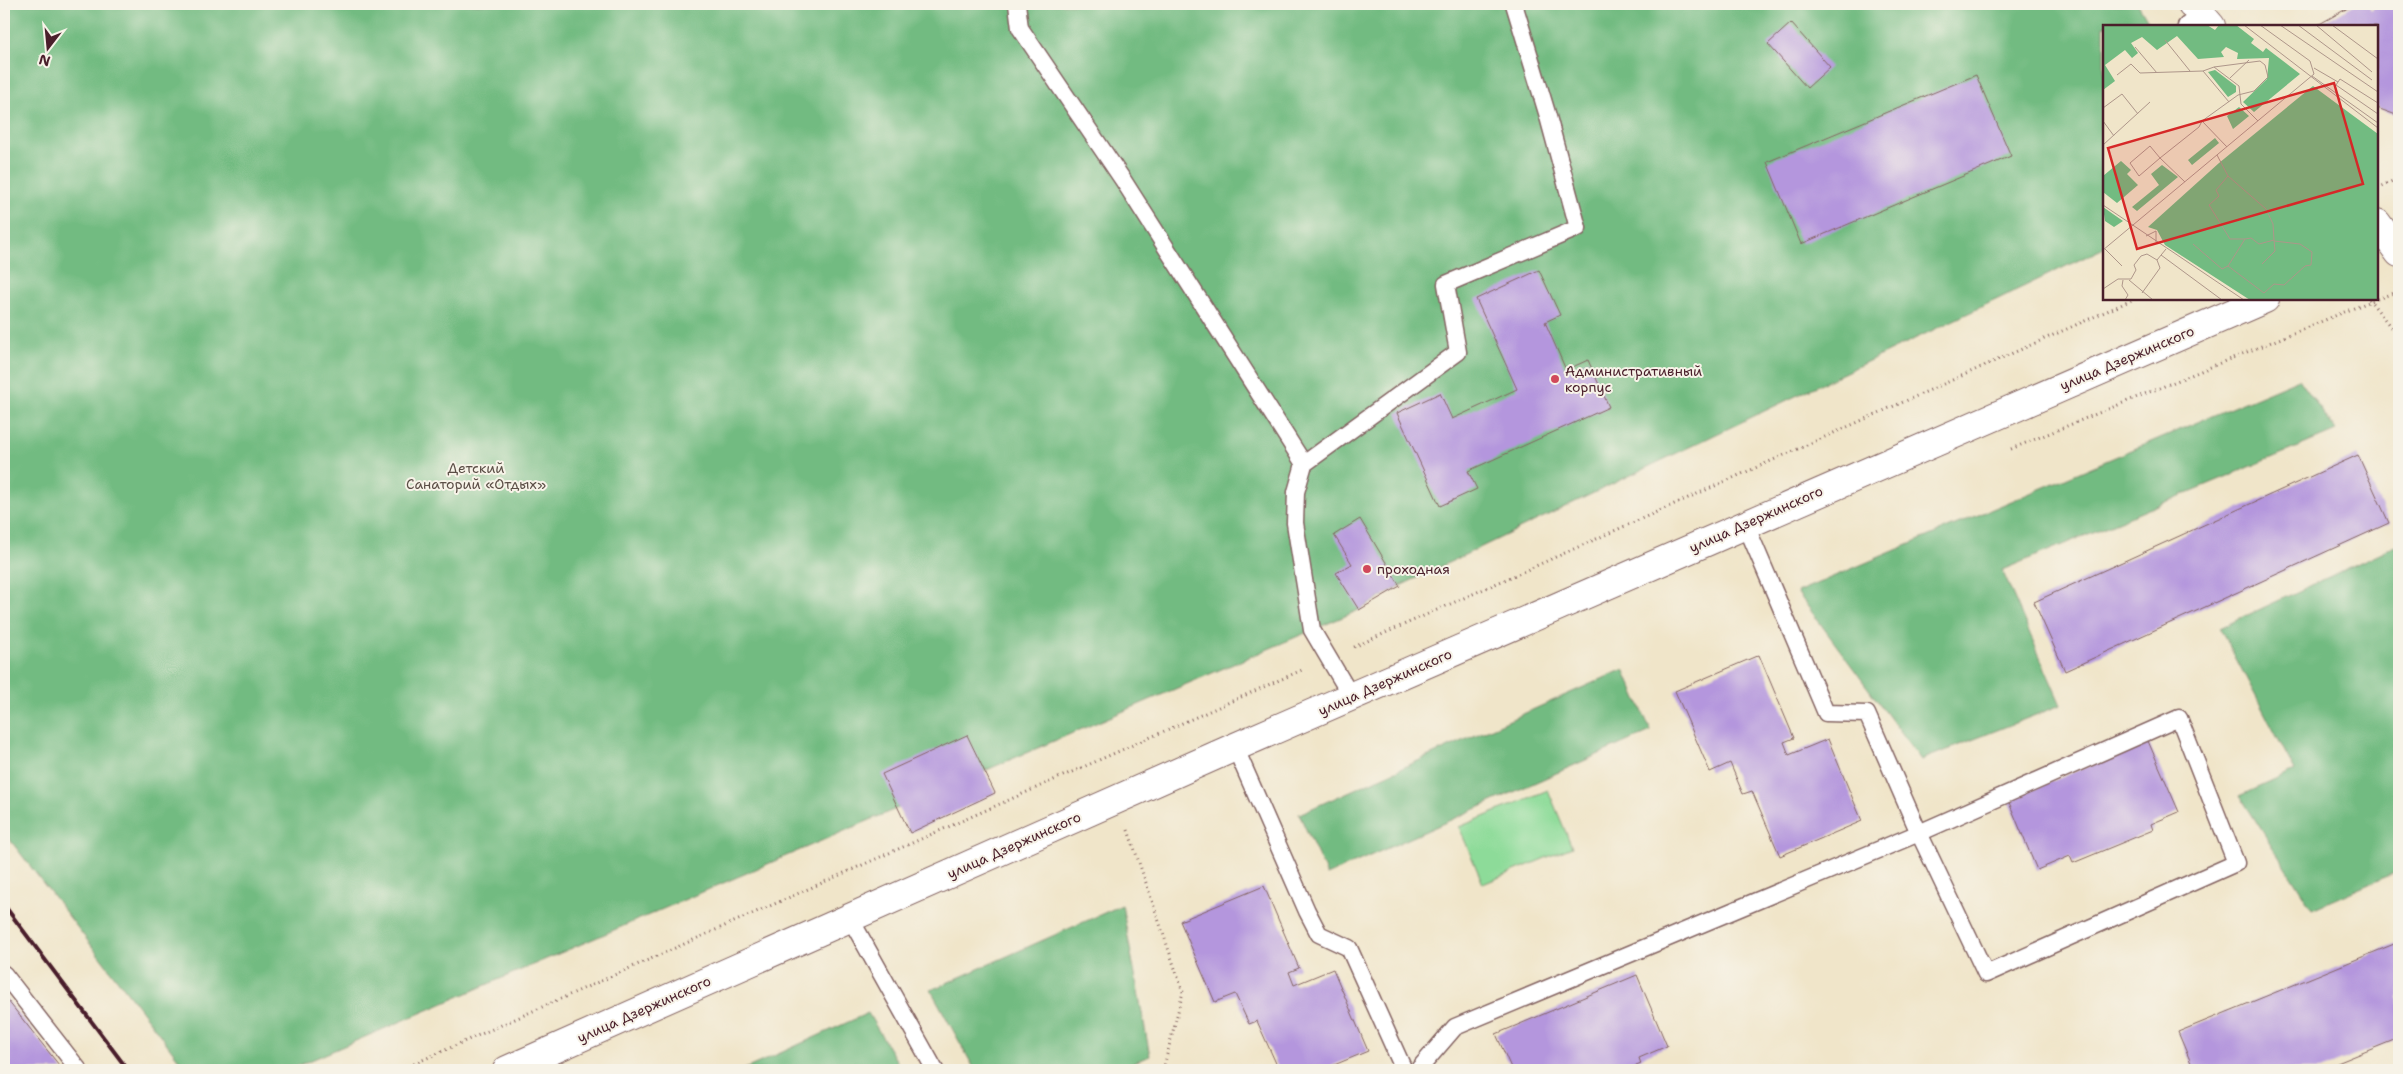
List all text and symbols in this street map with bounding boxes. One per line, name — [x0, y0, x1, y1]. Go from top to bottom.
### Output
north arrow — [22, 22, 72, 72]
inset map — [2103, 25, 2378, 300]
text: N — [37, 50, 52, 71]
street label: улица Дзержинского — [2057, 322, 2197, 394]
place label: Административный корпус — [1565, 362, 1702, 396]
marker: Административный корпус — [1549, 373, 1561, 385]
park label: Детский Санаторий «Отдых» — [406, 459, 546, 493]
street label: улица Дзержинского — [1686, 481, 1826, 557]
place label: проходная — [1377, 560, 1450, 578]
marker: проходная — [1361, 563, 1373, 575]
street label: улица Дзержинского — [1315, 644, 1455, 720]
street label: улица Дзержинского — [944, 807, 1084, 883]
street label: улица Дзержинского — [574, 971, 714, 1047]

